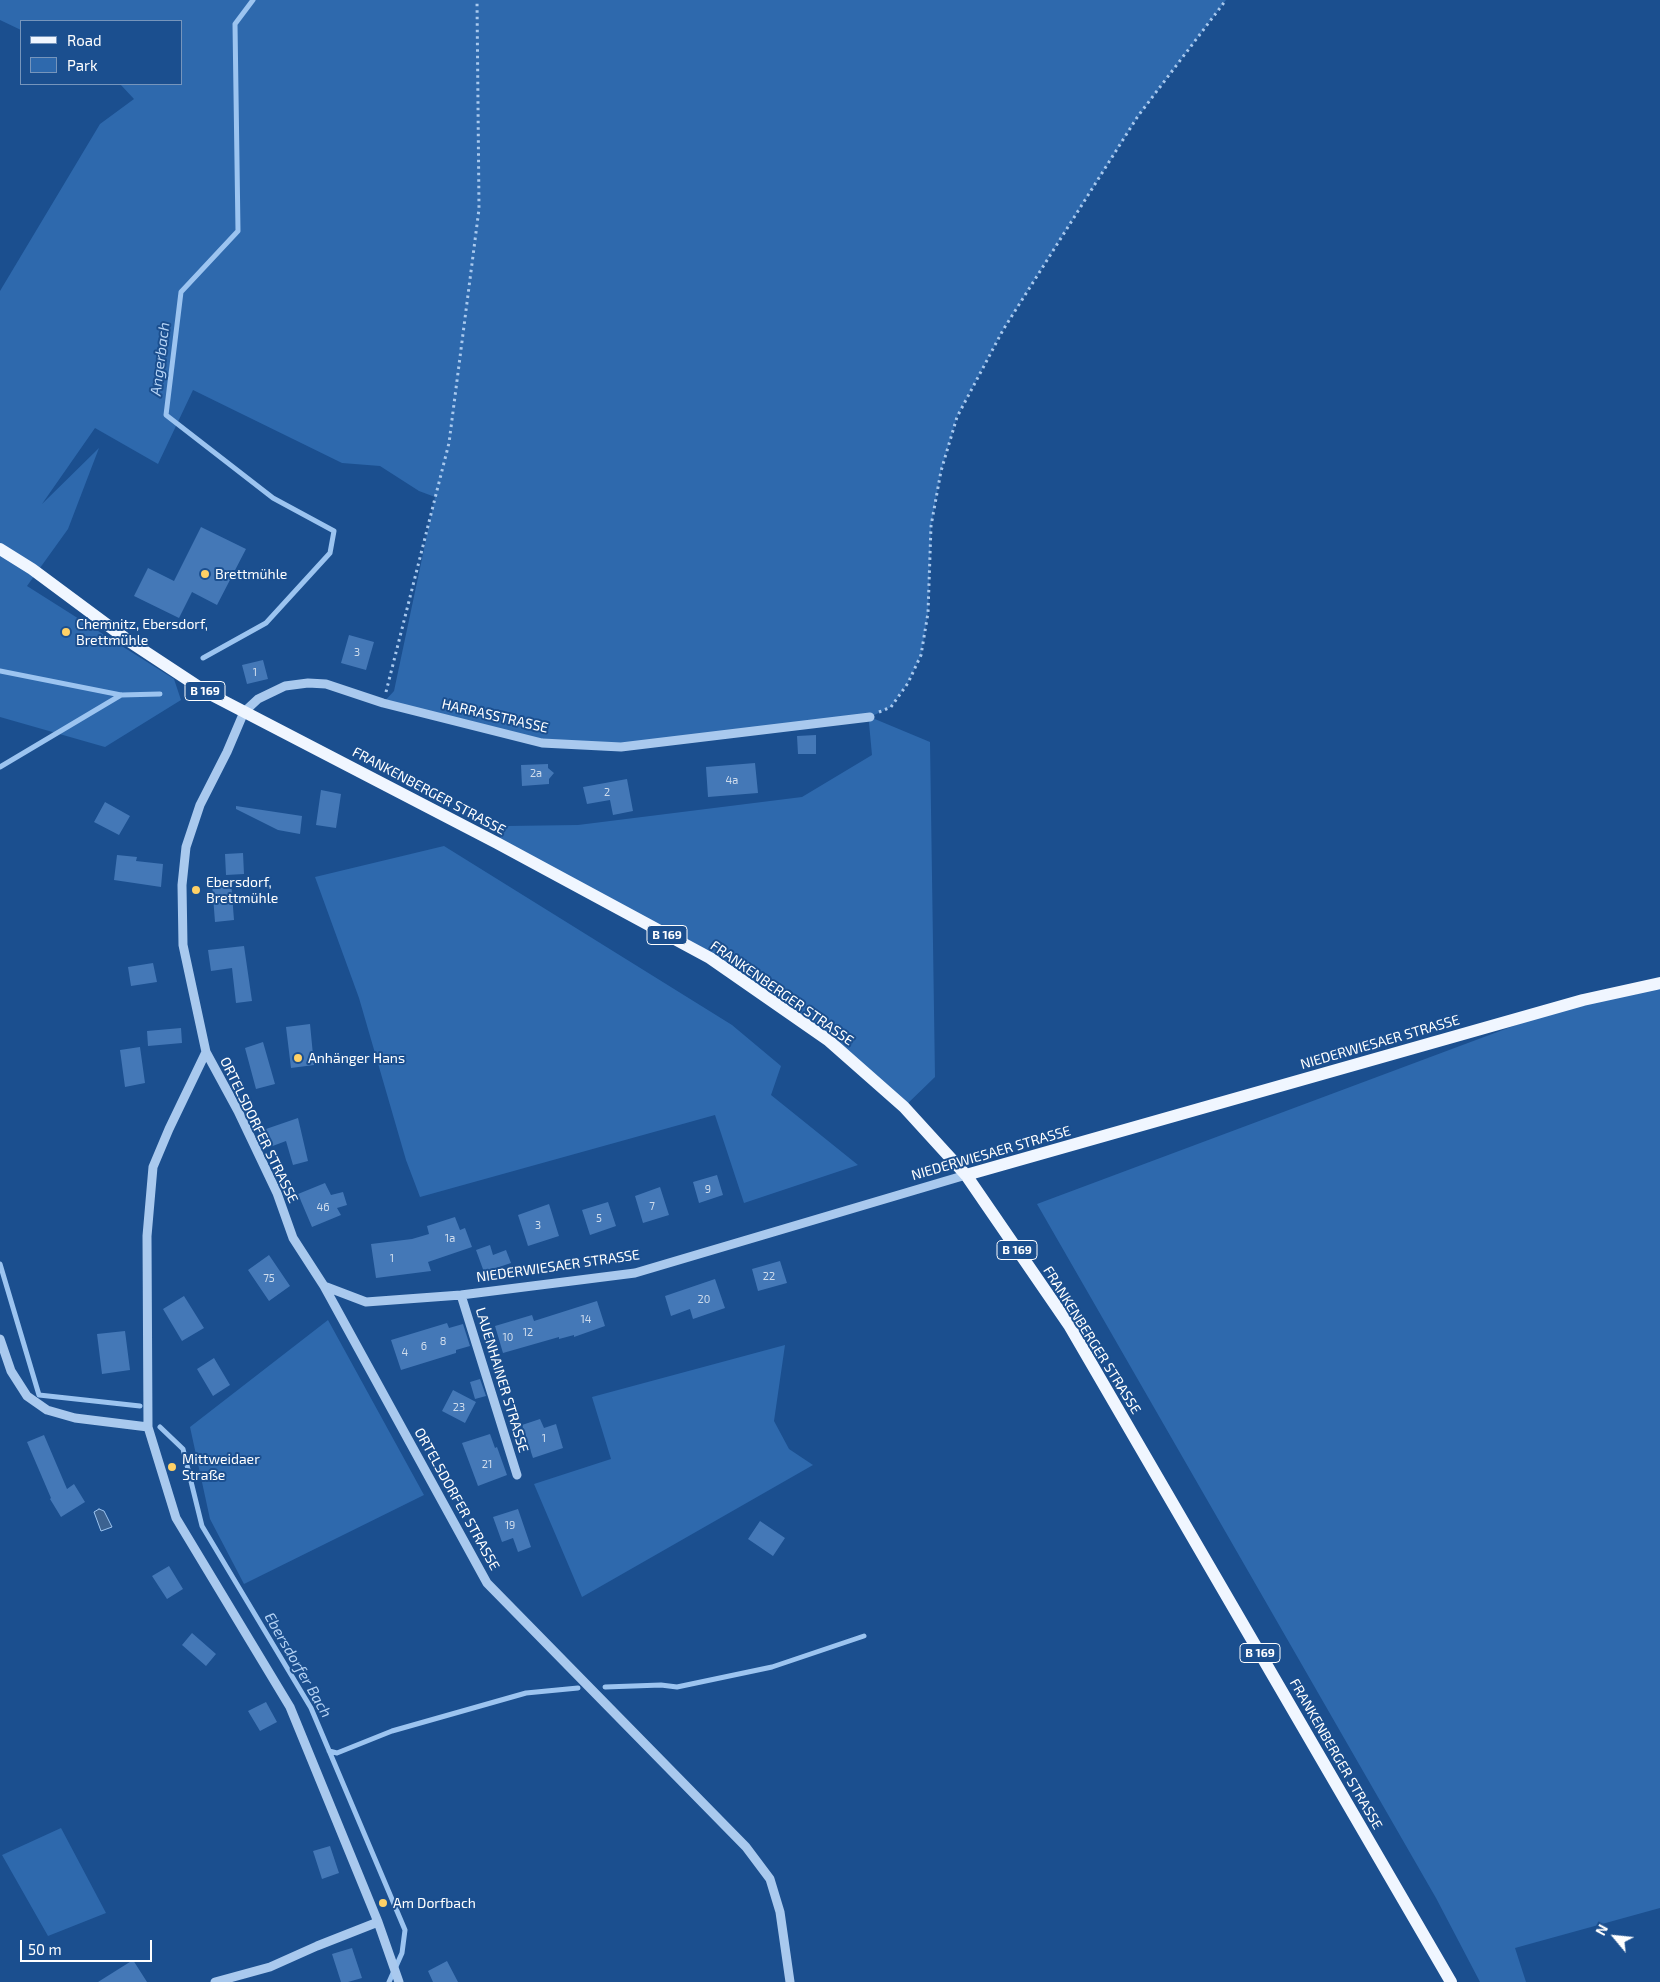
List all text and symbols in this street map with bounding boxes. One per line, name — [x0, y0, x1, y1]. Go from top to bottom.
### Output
legend — [20, 20, 182, 85]
text: Road — [67, 31, 102, 49]
text: Park — [67, 56, 98, 74]
water label: Angerbach — [147, 321, 173, 397]
place label: Brettmühle — [215, 566, 287, 582]
marker: Brettmühle — [199, 568, 211, 580]
place label: Chemnitz, Ebersdorf, Brettmühle — [76, 616, 208, 648]
marker: Chemnitz, Ebersdorf, Brettmühle — [60, 626, 72, 638]
house number: 3 — [354, 645, 360, 659]
house number: 1 — [253, 665, 257, 679]
road number: B 169 — [185, 681, 225, 700]
street label: HARRASSTRASSE — [440, 696, 550, 736]
street label: FRANKENBERGER STRASSE — [350, 743, 508, 839]
house number: 2a — [530, 766, 542, 780]
house number: 4a — [726, 773, 738, 787]
house number: 2 — [604, 785, 610, 799]
place label: Ebersdorf, Brettmühle — [206, 874, 278, 906]
marker: Ebersdorf, Brettmühle — [190, 884, 202, 896]
road number: B 169 — [647, 926, 687, 944]
street label: FRANKENBERGER STRASSE — [707, 937, 857, 1049]
street label: NIEDERWIESAER STRASSE — [1298, 1011, 1462, 1073]
place label: Anhänger Hans — [308, 1050, 405, 1066]
marker: Anhänger Hans — [292, 1052, 304, 1064]
street label: ORTELSDORFER STRASSE — [216, 1054, 302, 1206]
street label: NIEDERWIESAER STRASSE — [909, 1122, 1073, 1184]
house number: 9 — [705, 1182, 711, 1196]
house number: 7 — [649, 1199, 655, 1213]
house number: 46 — [316, 1200, 330, 1214]
house number: 5 — [596, 1211, 602, 1225]
house number: 3 — [535, 1218, 541, 1232]
house number: 1a — [445, 1231, 455, 1245]
road number: B 169 — [997, 1240, 1037, 1260]
street label: NIEDERWIESAER STRASSE — [475, 1246, 641, 1286]
house number: 1 — [390, 1251, 394, 1265]
street label: FRANKENBERGER STRASSE — [1040, 1263, 1144, 1417]
house number: 22 — [763, 1269, 775, 1283]
house number: 75 — [263, 1271, 275, 1285]
house number: 20 — [698, 1292, 710, 1306]
street label: LAUENHAINER STRASSE — [472, 1305, 532, 1455]
house number: 14 — [580, 1312, 592, 1326]
house number: 12 — [523, 1325, 533, 1339]
house number: 10 — [502, 1330, 514, 1344]
house number: 8 — [440, 1334, 446, 1348]
house number: 6 — [421, 1339, 427, 1353]
house number: 4 — [402, 1345, 408, 1359]
house number: 23 — [453, 1400, 465, 1414]
street label: ORTELSDORFER STRASSE — [411, 1425, 503, 1573]
house number: 1 — [542, 1431, 546, 1445]
place label: Mittweidaer Straße — [182, 1451, 260, 1484]
house number: 21 — [482, 1457, 492, 1471]
marker: Mittweidaer Straße — [166, 1461, 178, 1473]
house number: 19 — [505, 1518, 515, 1532]
water label: Ebersdorfer Bach — [261, 1609, 335, 1721]
road number: B 169 — [1240, 1644, 1280, 1662]
street label: FRANKENBERGER STRASSE — [1286, 1676, 1386, 1832]
place label: Am Dorfbach — [393, 1895, 476, 1911]
marker: Am Dorfbach — [377, 1897, 389, 1909]
north arrow — [1590, 1912, 1640, 1962]
text: N — [1591, 1921, 1611, 1938]
scale bar — [22, 1930, 155, 1962]
text: 50 m — [28, 1940, 62, 1958]

